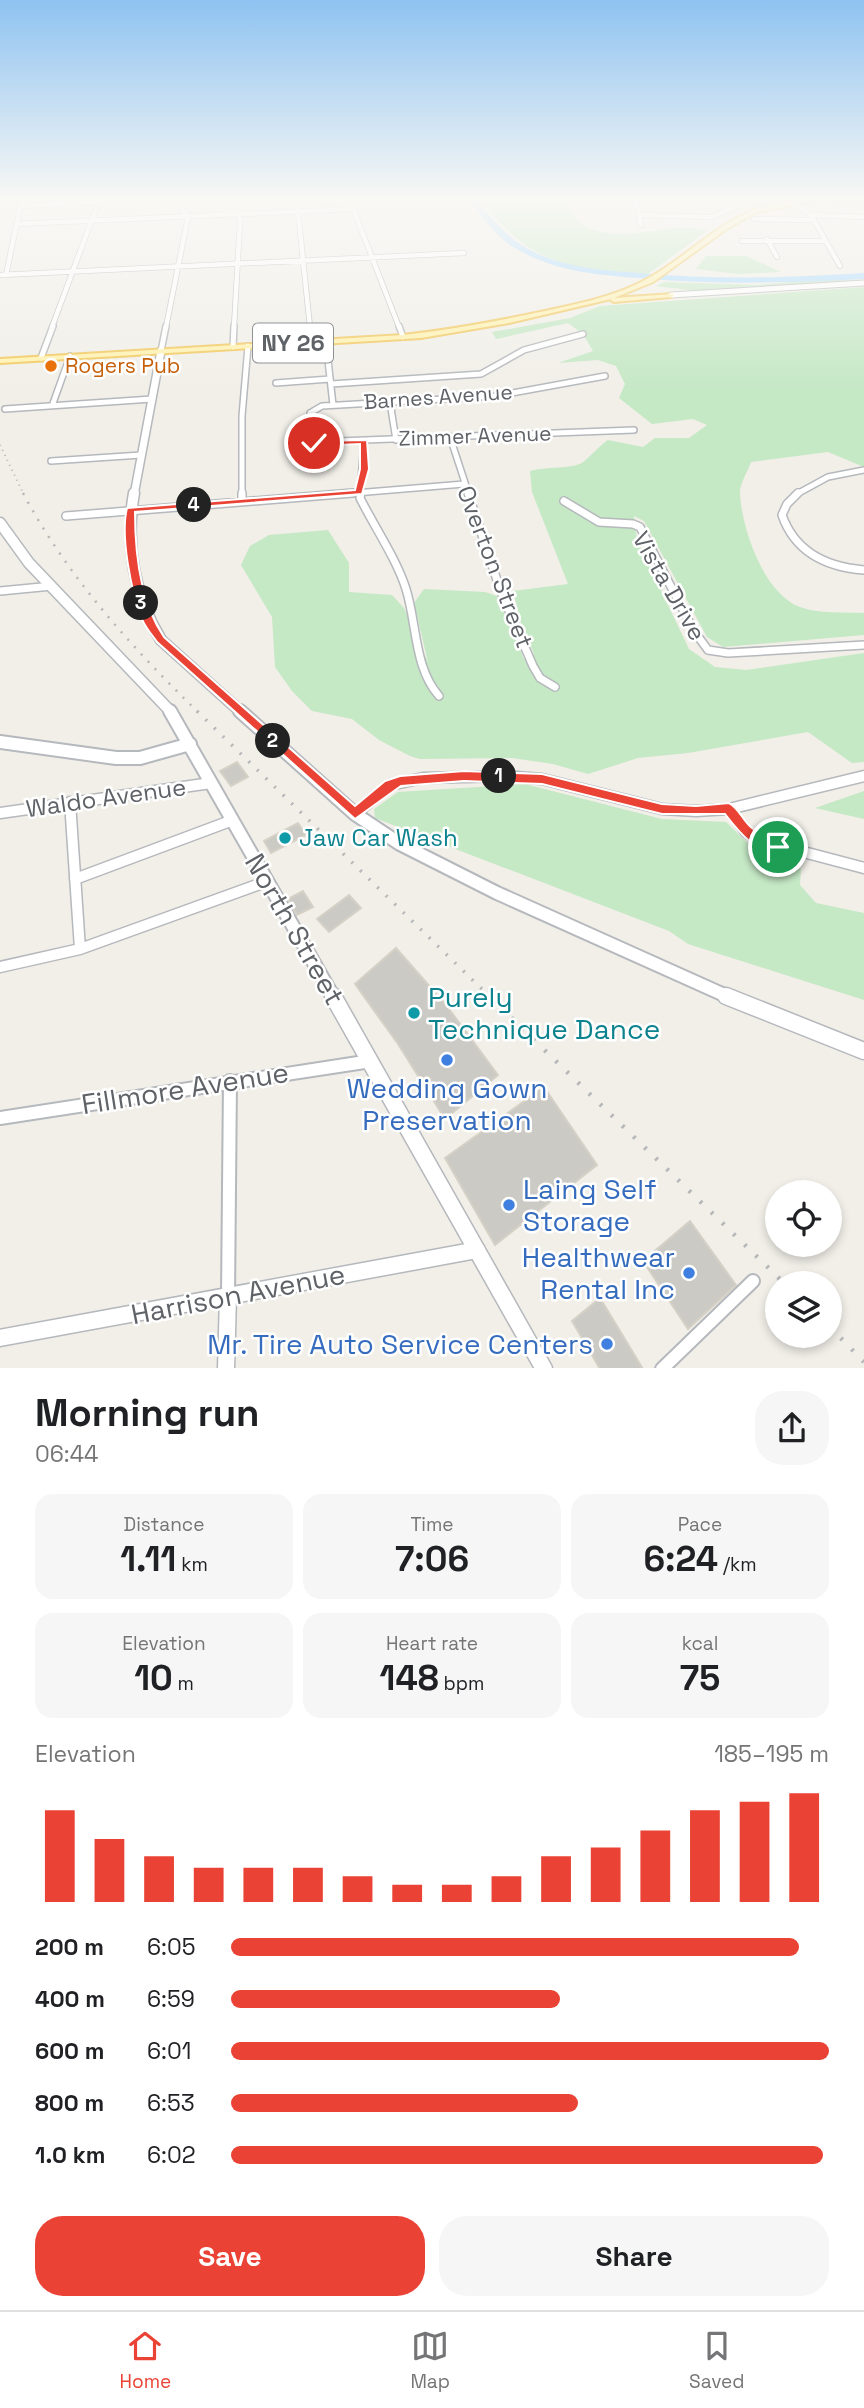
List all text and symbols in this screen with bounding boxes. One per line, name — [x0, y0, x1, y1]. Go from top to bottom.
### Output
road number: NY 26 — [253, 324, 333, 362]
place label: Rogers Pub — [65, 352, 180, 379]
marker: Rogers Pub — [43, 358, 59, 374]
street label: Barnes Avenue — [362, 378, 513, 415]
pin — [284, 413, 344, 473]
street label: Zimmer Avenue — [398, 419, 552, 452]
icon: check — [295, 424, 333, 462]
street label: Overton Street — [450, 481, 541, 652]
pin: 4 — [176, 488, 212, 522]
text: 4 — [187, 492, 200, 517]
street label: Vista Drive — [626, 525, 713, 646]
pin: 3 — [124, 586, 158, 620]
text: 3 — [135, 590, 146, 615]
pin: 2 — [256, 724, 290, 758]
text: 2 — [267, 728, 278, 753]
pin: 1 — [482, 758, 516, 794]
text: 1 — [494, 763, 503, 788]
street label: Waldo Avenue — [24, 771, 188, 824]
pin — [748, 817, 808, 877]
place label: Jaw Car Wash — [299, 822, 458, 853]
icon: arrive — [759, 828, 797, 866]
marker: Jaw Car Wash — [277, 830, 293, 846]
street label: North Street — [237, 847, 353, 1011]
place label: Purely Technique Dance — [428, 979, 660, 1047]
marker: Purely Technique Dance — [406, 1005, 422, 1021]
marker: Wedding Gown Preservation — [439, 1052, 455, 1068]
street label: Fillmore Avenue — [79, 1054, 291, 1122]
place label: Wedding Gown Preservation — [346, 1070, 548, 1138]
place label: Laing Self Storage — [523, 1171, 657, 1239]
map controls — [765, 1180, 842, 1348]
button: locate — [765, 1180, 842, 1257]
marker: Laing Self Storage — [501, 1197, 517, 1213]
place label: Healthwear Rental Inc — [522, 1239, 675, 1307]
street label: Harrison Avenue — [128, 1256, 348, 1332]
marker: Healthwear Rental Inc — [681, 1265, 697, 1281]
button: layers — [765, 1271, 842, 1348]
place label: Mr. Tire Auto Service Centers — [207, 1326, 593, 1362]
marker: Mr. Tire Auto Service Centers — [599, 1336, 615, 1352]
text: Morning run — [35, 1389, 260, 1437]
button: share — [755, 1391, 829, 1465]
text: 06:44 — [35, 1439, 98, 1469]
text: Distance — [124, 1512, 204, 1537]
text: Time — [410, 1512, 454, 1537]
text: Pace — [678, 1512, 722, 1537]
text: 1.11 — [120, 1537, 176, 1581]
text: 7:06 — [395, 1537, 469, 1581]
text: 6:24 — [643, 1537, 718, 1581]
text: km — [176, 1552, 208, 1577]
text: /km — [718, 1552, 757, 1577]
text: Elevation — [122, 1631, 206, 1656]
text: Heart rate — [386, 1631, 478, 1656]
text: kcal — [682, 1631, 718, 1656]
text: 10 — [134, 1656, 173, 1700]
text: 148 — [380, 1656, 439, 1700]
text: 75 — [680, 1656, 720, 1700]
text: m — [173, 1671, 194, 1696]
text: bpm — [439, 1671, 484, 1696]
text: Elevation — [35, 1739, 136, 1769]
text: 185–195 m — [714, 1739, 829, 1769]
text: 200 m — [35, 1932, 104, 1962]
text: 6:05 — [147, 1932, 195, 1962]
text: 400 m — [35, 1984, 105, 2014]
text: 6:59 — [147, 1984, 195, 2014]
text: 600 m — [35, 2036, 105, 2066]
text: 6:01 — [147, 2036, 191, 2066]
text: 800 m — [35, 2088, 104, 2118]
text: 6:53 — [147, 2088, 195, 2118]
text: 1.0 km — [35, 2140, 105, 2170]
text: 6:02 — [147, 2140, 196, 2170]
button: Save — [35, 2216, 425, 2296]
button: Share — [439, 2216, 829, 2296]
tab: Home — [120, 2327, 171, 2394]
tab: Map — [410, 2327, 450, 2394]
tab: Saved — [689, 2327, 744, 2394]

